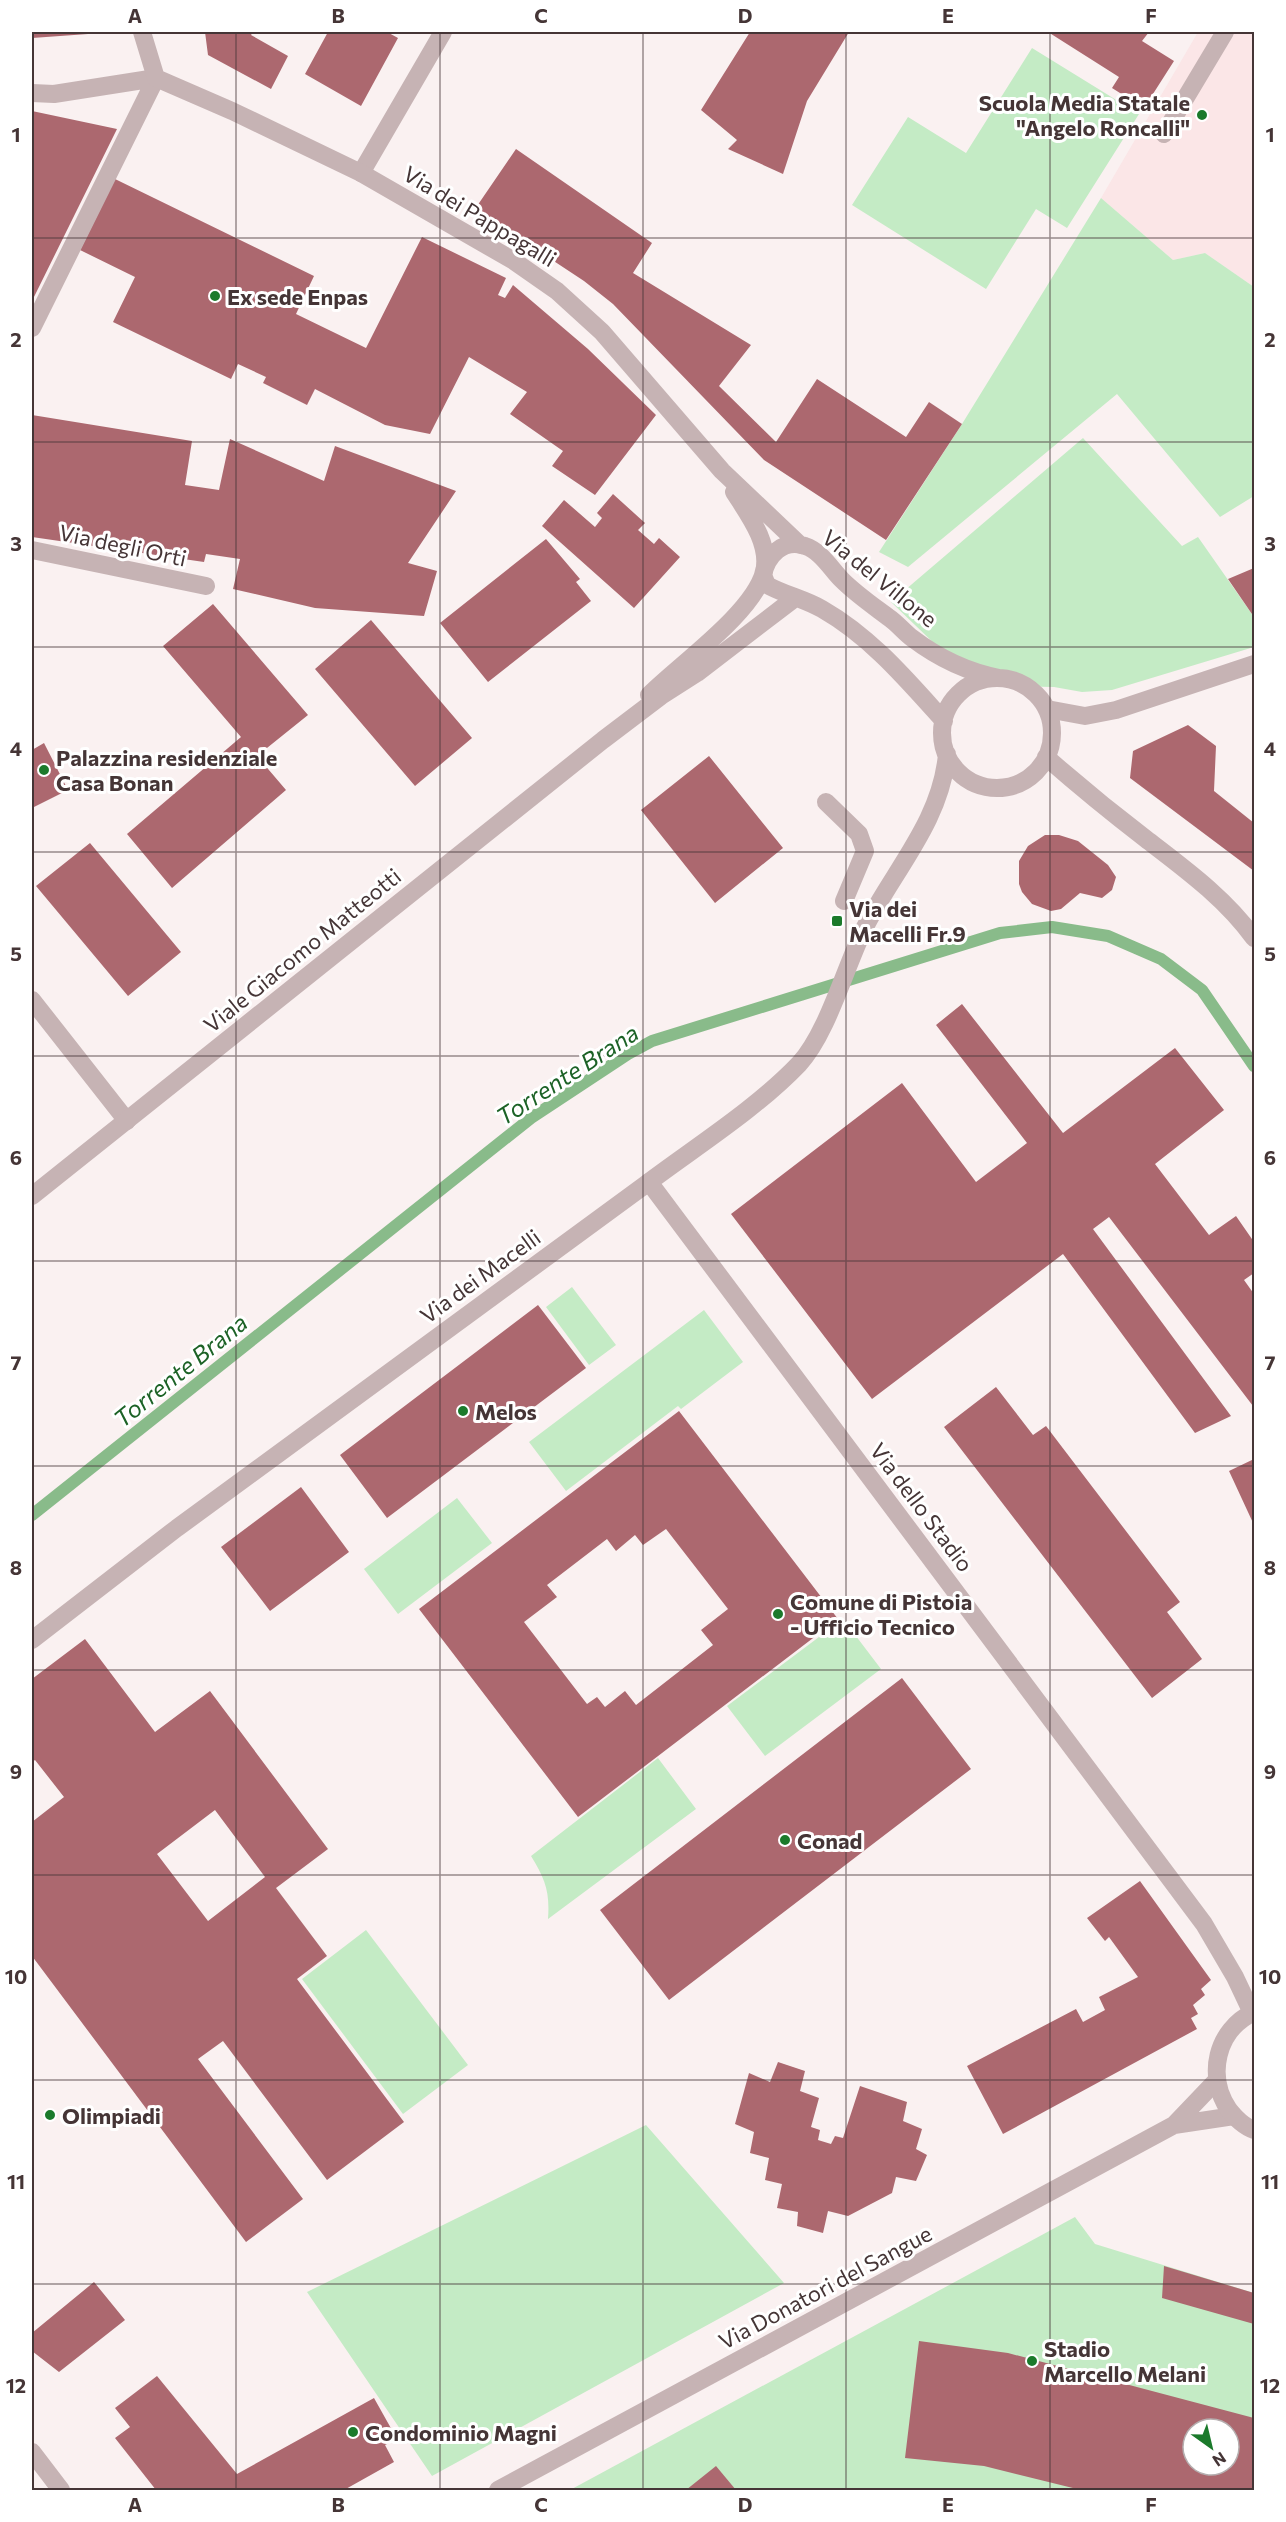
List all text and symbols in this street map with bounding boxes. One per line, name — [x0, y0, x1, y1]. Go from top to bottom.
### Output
text: A — [128, 3, 142, 27]
text: B — [331, 3, 345, 27]
text: C — [534, 3, 548, 27]
text: D — [738, 3, 752, 27]
text: E — [942, 3, 954, 27]
text: F — [1145, 3, 1157, 27]
place label: Scuola Media Statale "Angelo Roncalli" — [979, 89, 1190, 141]
marker: Scuola Media Statale "Angelo Roncalli" — [1195, 108, 1209, 122]
text: 1 — [11, 122, 21, 146]
text: 1 — [1265, 122, 1275, 146]
street label: Via dei Pappagalli — [399, 160, 561, 272]
place label: Ex sede Enpas — [227, 283, 368, 310]
marker: Ex sede Enpas — [208, 289, 222, 303]
text: 2 — [10, 327, 22, 351]
text: 2 — [1264, 327, 1276, 351]
street label: Via degli Orti — [57, 518, 189, 572]
street label: Via del Villone — [817, 523, 943, 633]
text: 3 — [10, 531, 22, 555]
text: 3 — [1264, 531, 1276, 555]
text: 4 — [10, 736, 22, 760]
text: 4 — [1264, 736, 1276, 760]
place label: Palazzina residenziale Casa Bonan — [56, 744, 277, 796]
marker: Palazzina residenziale Casa Bonan — [37, 763, 51, 777]
street label: Viale Giacomo Matteotti — [198, 862, 406, 1038]
place label: Via dei Macelli Fr.9 — [849, 895, 966, 947]
marker: Via dei Macelli Fr.9 — [830, 914, 844, 928]
text: 5 — [10, 941, 22, 965]
text: 5 — [1264, 941, 1276, 965]
water label: Torrente Brana — [490, 1017, 644, 1131]
text: 6 — [10, 1145, 22, 1169]
text: 6 — [1264, 1145, 1276, 1169]
street label: Via dei Macelli — [414, 1223, 546, 1329]
water label: Torrente Brana — [107, 1307, 253, 1433]
text: 7 — [11, 1350, 22, 1374]
text: 7 — [1265, 1350, 1276, 1374]
place label: Melos — [475, 1398, 537, 1425]
marker: Melos — [456, 1404, 470, 1418]
street label: Via dello Stadio — [865, 1437, 979, 1577]
text: 8 — [10, 1555, 22, 1579]
text: 8 — [1264, 1555, 1276, 1579]
place label: Comune di Pistoia - Ufficio Tecnico — [790, 1588, 972, 1640]
marker: Comune di Pistoia - Ufficio Tecnico — [771, 1607, 785, 1621]
text: 9 — [10, 1759, 22, 1783]
text: 9 — [1264, 1759, 1276, 1783]
place label: Conad — [797, 1827, 862, 1854]
marker: Conad — [778, 1833, 792, 1847]
text: 10 — [5, 1964, 27, 1988]
text: 10 — [1259, 1964, 1281, 1988]
place label: Olimpiadi — [62, 2102, 161, 2129]
marker: Olimpiadi — [43, 2108, 57, 2122]
text: 11 — [7, 2169, 25, 2193]
text: 11 — [1261, 2169, 1279, 2193]
street label: Via Donatori del Sangue — [714, 2219, 936, 2355]
place label: Stadio Marcello Melani — [1044, 2335, 1206, 2387]
marker: Stadio Marcello Melani — [1025, 2354, 1039, 2368]
text: 12 — [6, 2373, 26, 2397]
text: 12 — [1260, 2373, 1280, 2397]
north arrow — [1181, 2417, 1241, 2477]
place label: Condominio Magni — [365, 2419, 557, 2446]
marker: Condominio Magni — [346, 2425, 360, 2439]
text: N — [1209, 2449, 1230, 2471]
text: A — [128, 2492, 142, 2516]
text: B — [331, 2492, 345, 2516]
text: C — [534, 2492, 548, 2516]
text: D — [738, 2492, 752, 2516]
text: E — [942, 2492, 954, 2516]
text: F — [1145, 2492, 1157, 2516]

